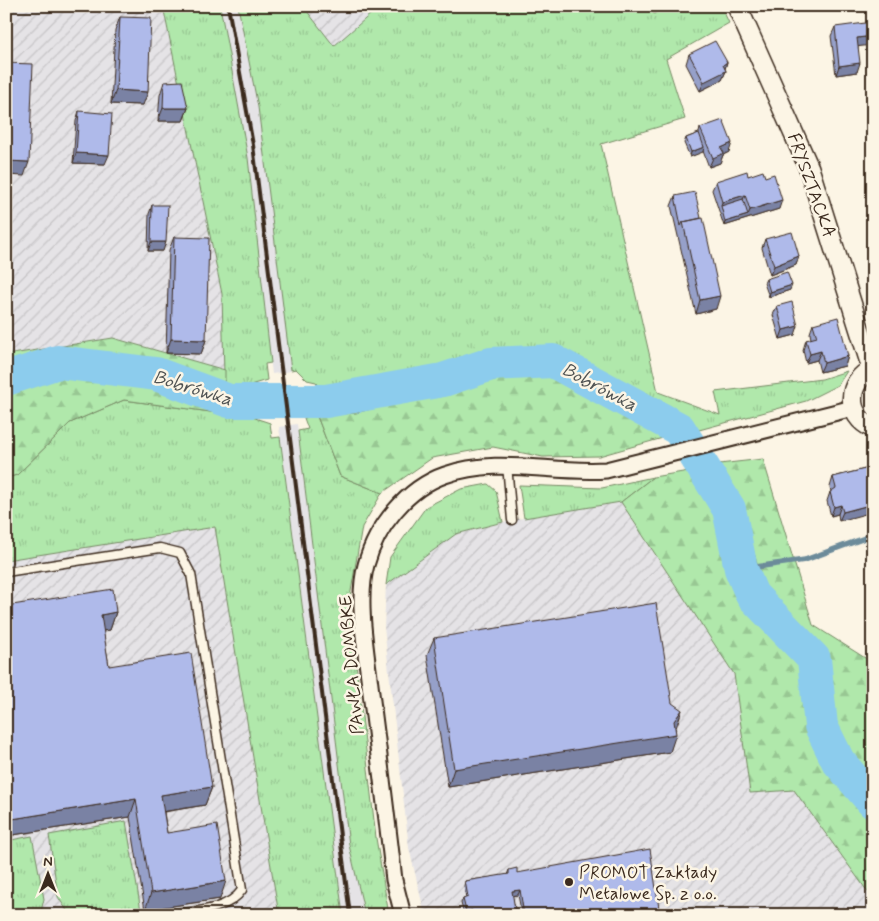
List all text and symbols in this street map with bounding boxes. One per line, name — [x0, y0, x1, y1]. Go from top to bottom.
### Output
street label: FRYSZTACKA — [781, 130, 841, 241]
water label: Bobrówka — [557, 357, 641, 418]
water label: Bobrówka — [150, 365, 235, 412]
street label: PAWŁA DOMBKE — [334, 594, 370, 735]
north arrow — [22, 848, 72, 898]
text: N — [43, 853, 53, 871]
place label: PROMOT Zakłady Metalowe Sp. z o.o. — [579, 861, 717, 906]
marker: PROMOT Zakłady Metalowe Sp. z o.o. — [563, 876, 575, 888]

